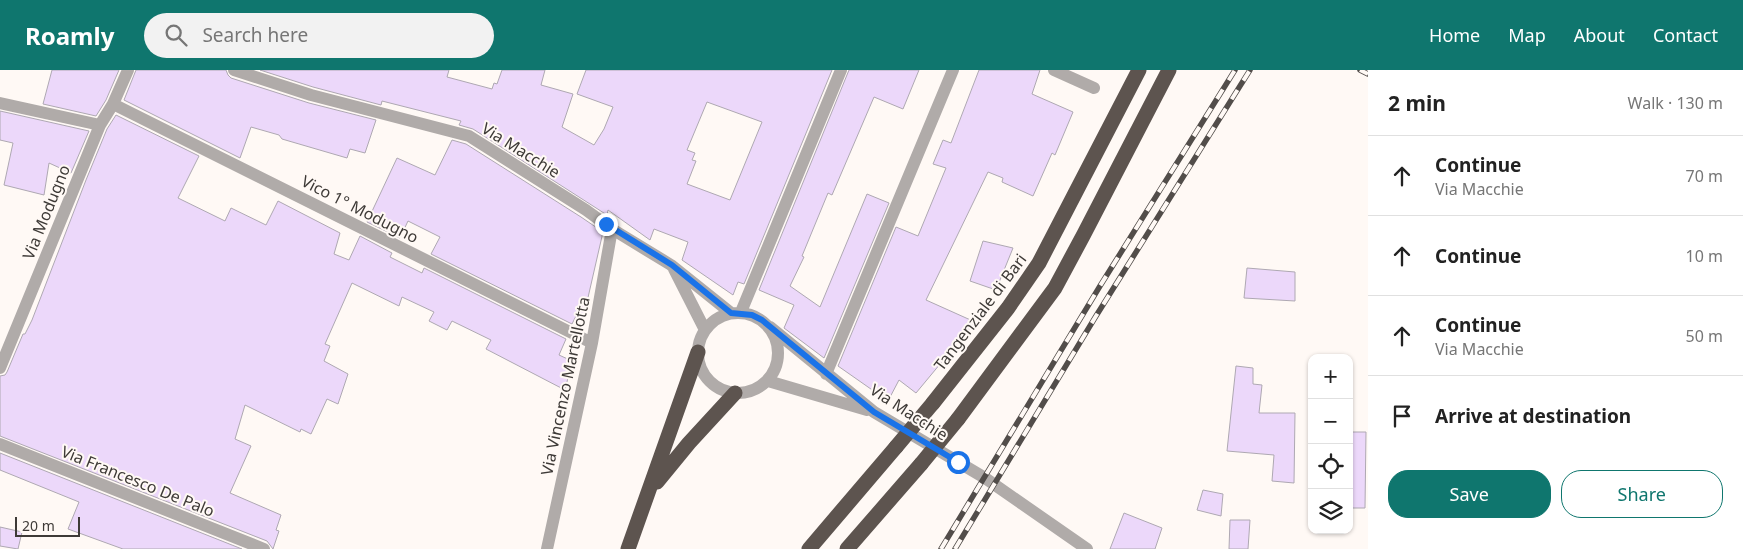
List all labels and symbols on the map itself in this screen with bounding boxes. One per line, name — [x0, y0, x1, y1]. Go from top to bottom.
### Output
street label: Via Macchie — [478, 117, 564, 183]
street label: Via Modugno — [17, 161, 75, 263]
street label: Vico 1° Modugno — [298, 170, 422, 248]
route end — [595, 213, 618, 236]
street label: Tangenziale di Bari — [929, 249, 1031, 375]
street label: Via Vincenzo Martellotta — [535, 295, 595, 477]
street label: Via Macchie — [866, 379, 952, 445]
street label: Via Francesco De Palo — [58, 440, 218, 522]
route start — [947, 451, 970, 474]
scale bar — [15, 514, 80, 537]

